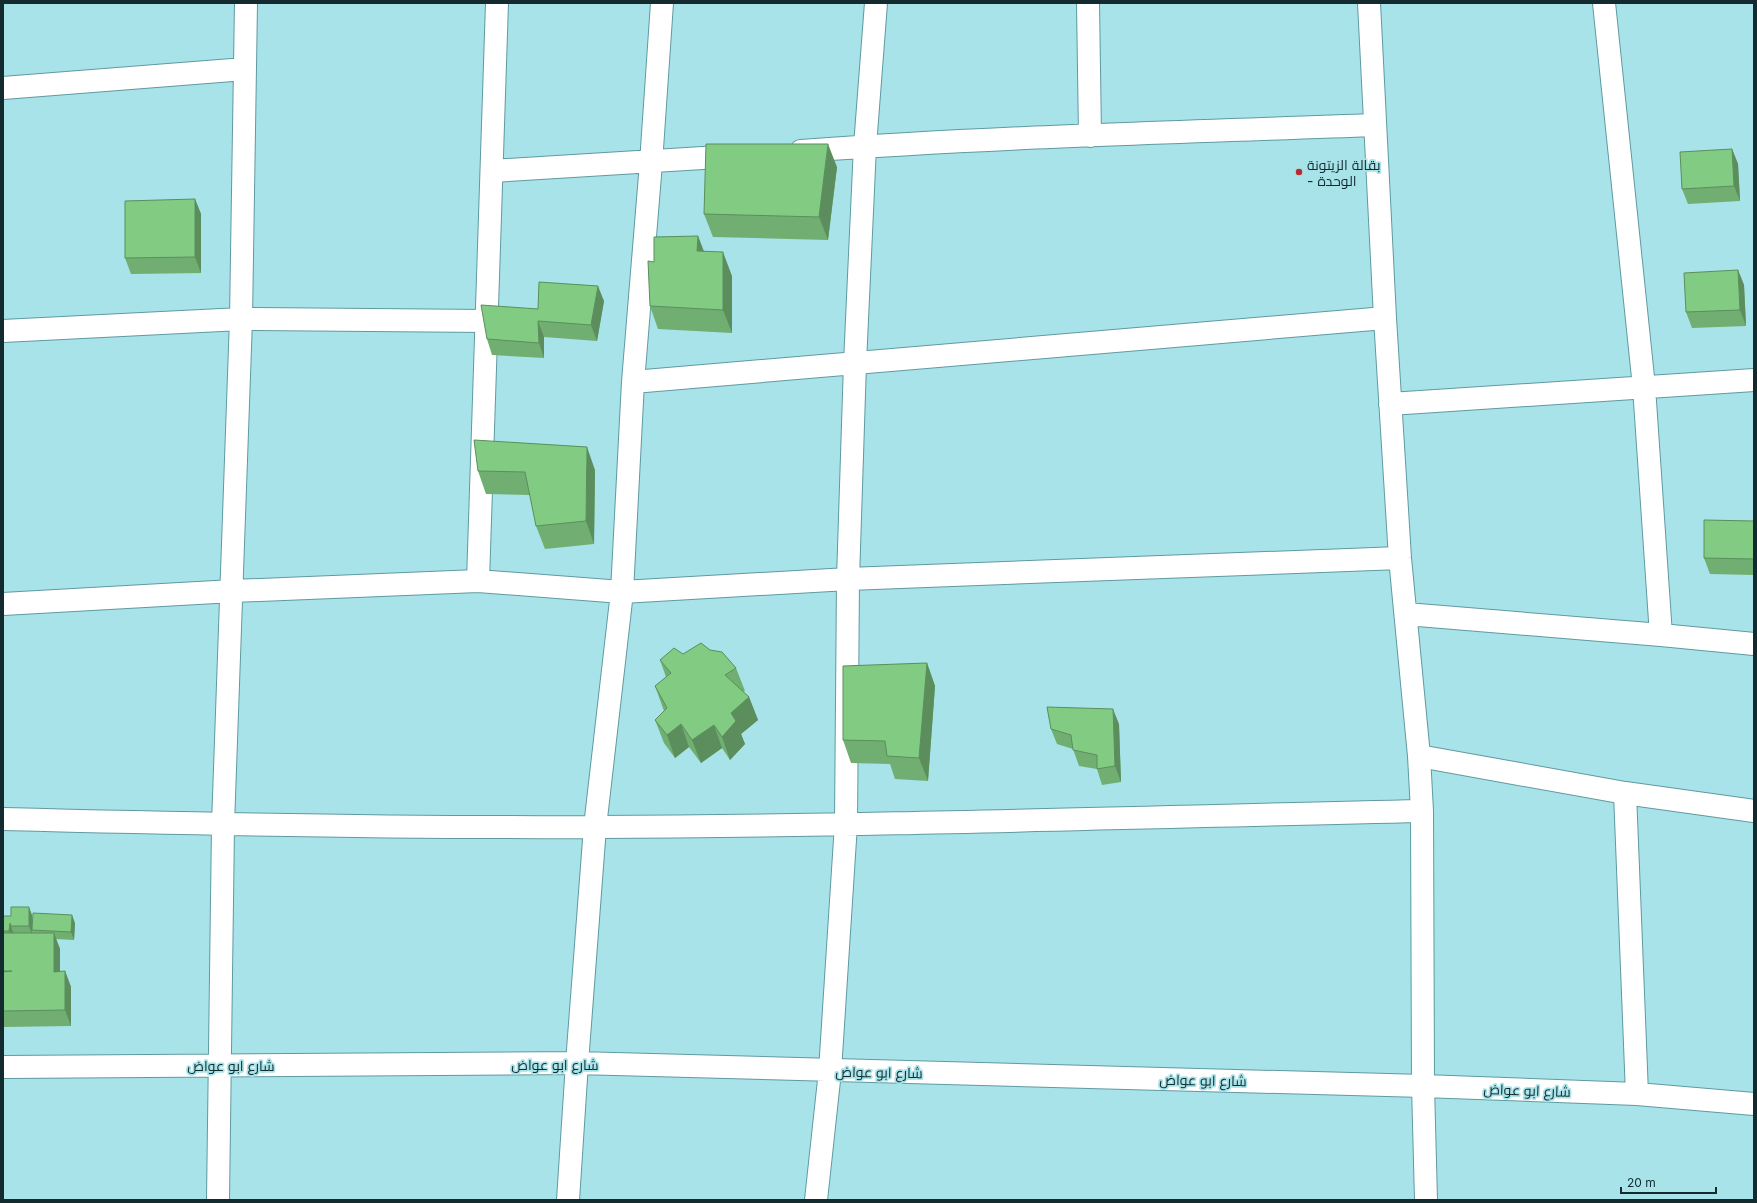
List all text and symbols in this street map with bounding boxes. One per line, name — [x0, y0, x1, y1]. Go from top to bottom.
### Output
place label: بقالة الزيتونة - الوحدة — [1307, 156, 1380, 189]
marker: بقالة الزيتونة - الوحدة — [1294, 167, 1304, 177]
street label: شارع ابو عواض — [511, 1056, 599, 1074]
street label: شارع ابو عواض — [187, 1057, 275, 1075]
street label: شارع ابو عواض — [835, 1063, 923, 1082]
street label: شارع ابو عواض — [1159, 1071, 1247, 1090]
street label: شارع ابو عواض — [1483, 1080, 1571, 1101]
scale bar — [1621, 1169, 1716, 1195]
text: 20 m — [1627, 1175, 1656, 1190]

